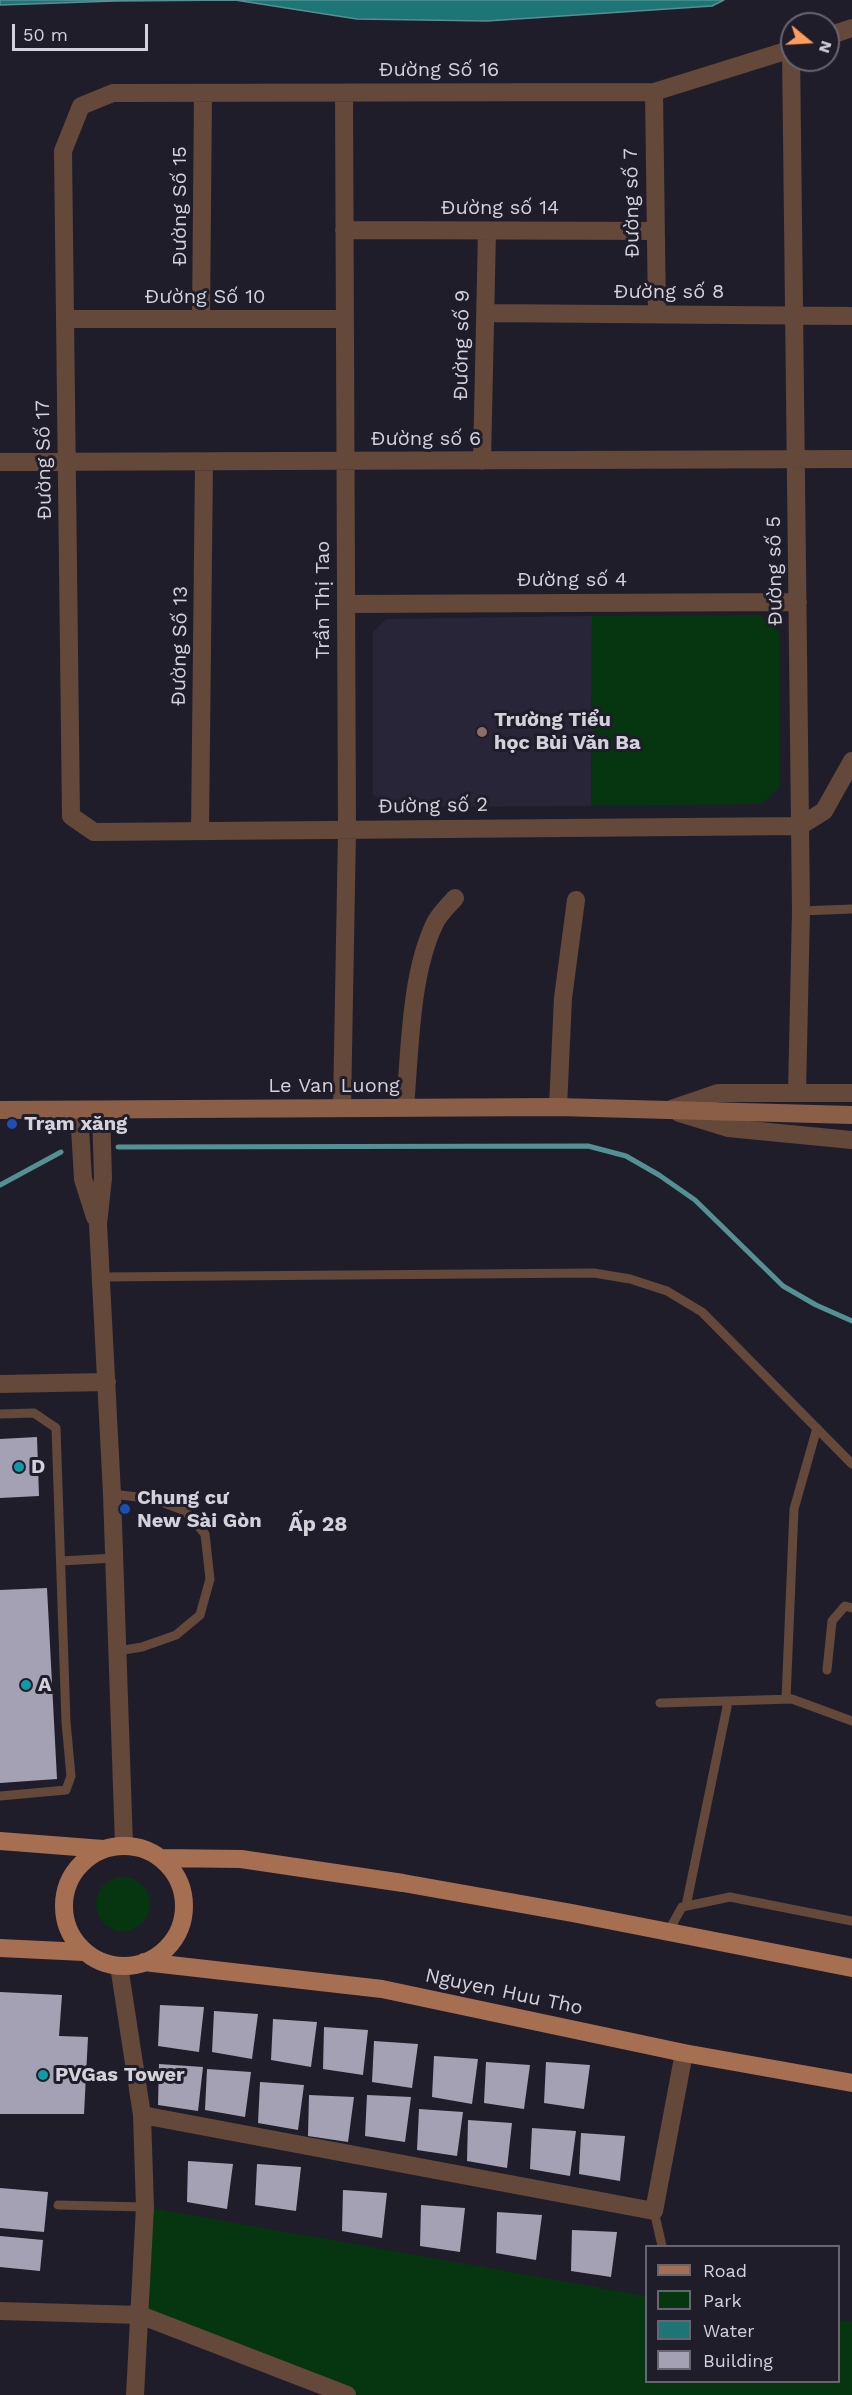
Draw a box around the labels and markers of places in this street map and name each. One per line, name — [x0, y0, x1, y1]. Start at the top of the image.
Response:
place label: Trường Tiểu học Bùi Văn Ba — [494, 708, 640, 755]
marker: Trường Tiểu học Bùi Văn Ba — [475, 725, 489, 739]
place label: Trạm xăng — [24, 1112, 127, 1136]
marker: Trạm xăng — [5, 1117, 19, 1131]
place label: D — [31, 1455, 45, 1479]
marker: D — [12, 1460, 26, 1474]
place label: Chung cư New Sài Gòn — [137, 1486, 262, 1533]
marker: Chung cư New Sài Gòn — [118, 1502, 132, 1516]
place label: A — [38, 1673, 52, 1697]
marker: A — [19, 1678, 33, 1692]
place label: PVGas Tower — [55, 2063, 185, 2087]
marker: PVGas Tower — [36, 2068, 50, 2082]

